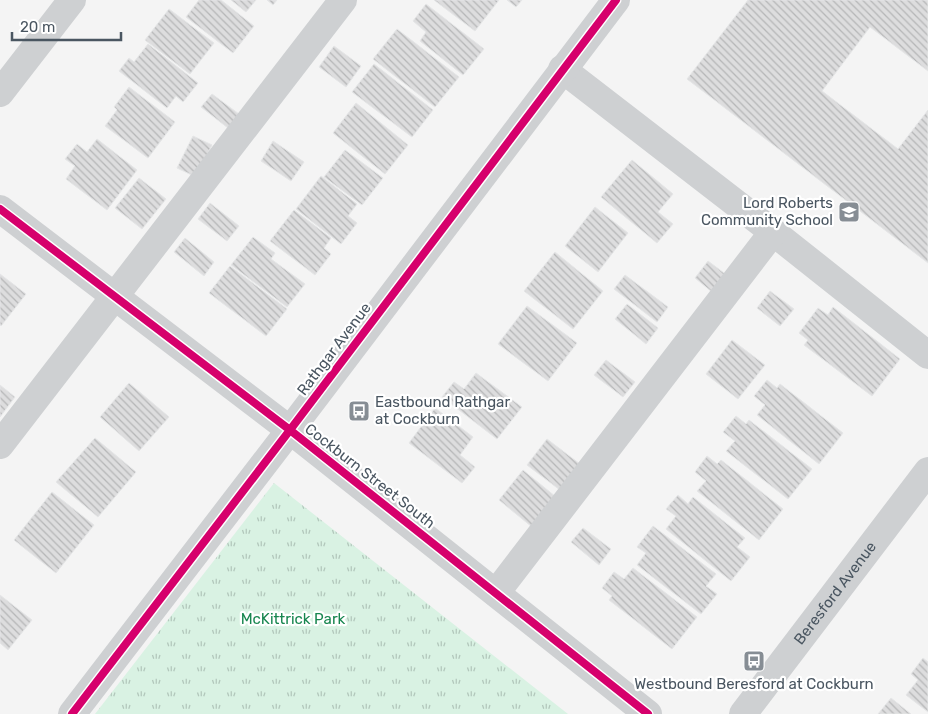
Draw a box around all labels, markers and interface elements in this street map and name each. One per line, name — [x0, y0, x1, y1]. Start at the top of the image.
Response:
scale bar — [12, 10, 121, 42]
text: 20 m — [20, 18, 55, 36]
place label: Lord Roberts Community School — [701, 194, 833, 229]
school or university icon: Lord Roberts Community School — [837, 200, 861, 224]
street label: Rathgar Avenue — [293, 299, 375, 399]
place label: Eastbound Rathgar at Cockburn — [375, 393, 510, 428]
bus stop icon: Eastbound Rathgar at Cockburn — [347, 399, 371, 423]
street label: Cockburn Street South — [301, 420, 439, 532]
street label: Beresford Avenue — [790, 538, 880, 648]
park label: McKittrick Park — [241, 610, 346, 628]
bus stop icon: Westbound Beresford at Cockburn — [742, 649, 766, 673]
place label: Westbound Beresford at Cockburn — [634, 675, 874, 693]

